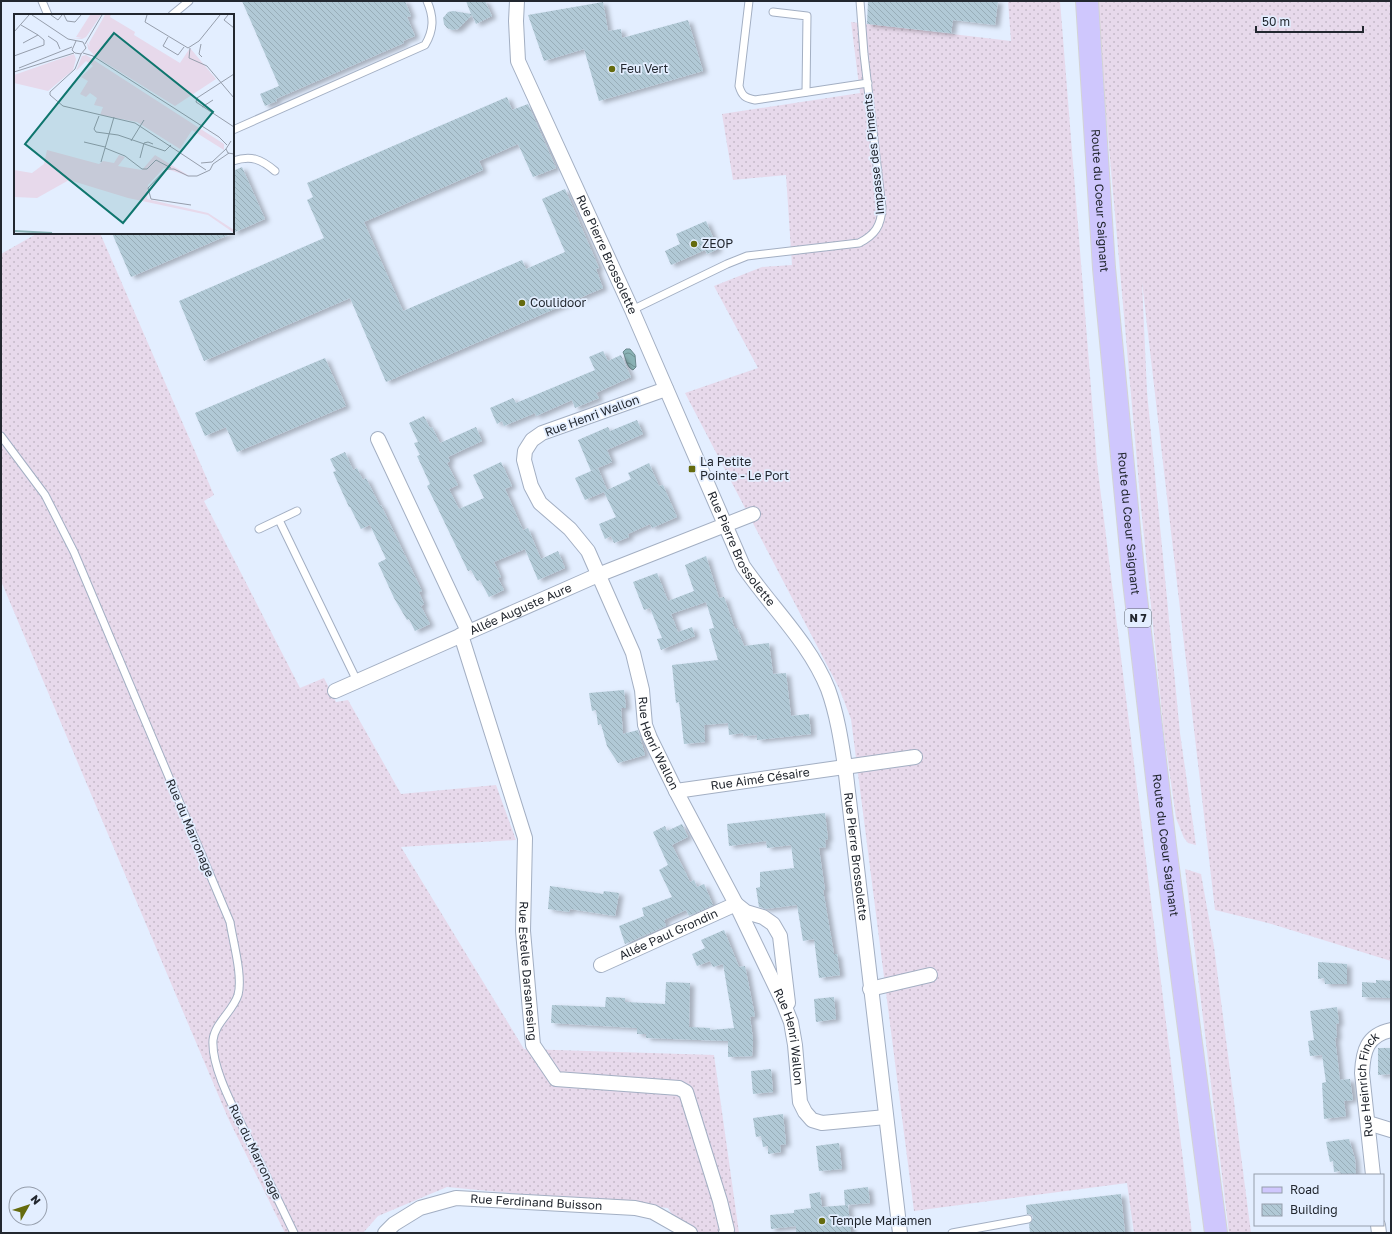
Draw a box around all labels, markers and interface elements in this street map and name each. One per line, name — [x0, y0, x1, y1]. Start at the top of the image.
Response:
scale bar — [1256, 8, 1363, 34]
inset map — [14, 14, 234, 234]
text: 50 m — [1262, 14, 1290, 29]
place label: Feu Vert — [620, 61, 668, 76]
marker: Feu Vert — [607, 64, 617, 74]
street label: Impasse des Piments — [860, 93, 887, 216]
street label: Route du Coeur Saignant — [1088, 128, 1112, 273]
street label: Rue Pierre Brossolette — [573, 192, 641, 316]
place label: ZEOP — [702, 236, 733, 251]
marker: ZEOP — [689, 239, 699, 249]
place label: Coulidoor — [530, 295, 586, 310]
marker: Coulidoor — [517, 298, 527, 308]
street label: Rue Henri Wallon — [543, 391, 641, 440]
street label: Route du Coeur Saignant — [1115, 451, 1144, 596]
place label: La Petite Pointe - Le Port — [700, 454, 789, 483]
marker: La Petite Pointe - Le Port — [687, 464, 697, 474]
street label: Rue Pierre Brossolette — [704, 489, 779, 609]
street label: Allée Auguste Aure — [467, 580, 574, 638]
road number: N 7 — [1125, 609, 1151, 627]
street label: Rue Henri Wallon — [636, 696, 682, 792]
street label: Rue Aimé Césaire — [709, 764, 811, 793]
street label: Route du Coeur Saignant — [1150, 773, 1182, 918]
street label: Rue du Marronage — [163, 777, 218, 879]
street label: Rue Pierre Brossolette — [841, 791, 871, 922]
street label: Rue Estelle Darsanesing — [516, 901, 541, 1041]
street label: Allée Paul Grondin — [617, 905, 720, 963]
street label: Rue Henri Wallon — [771, 986, 807, 1086]
street label: Rue Heinrich Finck — [1354, 1028, 1382, 1138]
street label: Rue du Marronage — [226, 1101, 285, 1202]
legend — [1254, 1174, 1384, 1226]
text: Road — [1290, 1182, 1319, 1197]
north arrow — [8, 1186, 48, 1226]
street label: Rue Ferdinand Buisson — [470, 1191, 603, 1213]
text: N — [28, 1192, 44, 1207]
text: Building — [1290, 1202, 1338, 1217]
place label: Temple Mariamen — [830, 1213, 932, 1228]
marker: Temple Mariamen — [817, 1216, 827, 1226]

